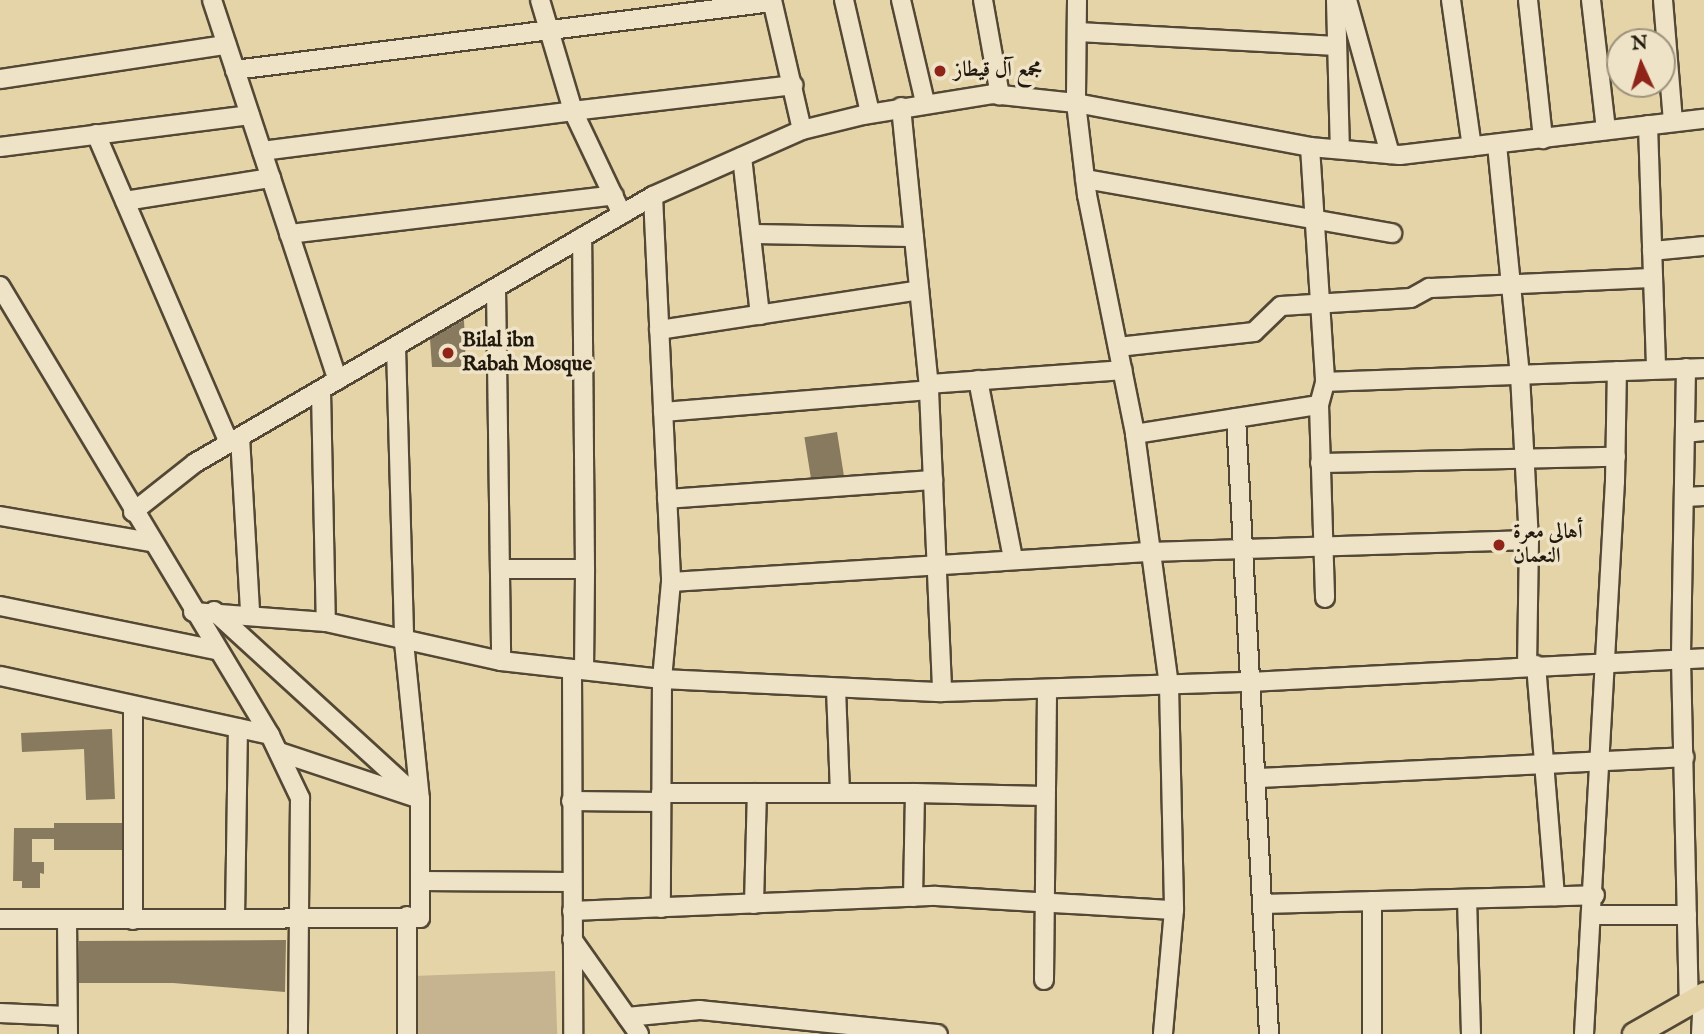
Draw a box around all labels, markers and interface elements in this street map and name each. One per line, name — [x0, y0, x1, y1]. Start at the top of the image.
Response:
north arrow — [1606, 28, 1676, 98]
text: N — [1631, 32, 1649, 57]
place label: مجمع آل قيطاز — [954, 58, 1042, 84]
marker: مجمع آل قيطاز — [932, 63, 948, 79]
place label: Bilal ibn Rabah Mosque — [462, 328, 592, 378]
marker: Bilal ibn Rabah Mosque — [440, 345, 456, 361]
place label: أهالي معرة النعمان — [1513, 520, 1583, 570]
marker: أهالي معرة النعمان — [1491, 537, 1507, 553]

